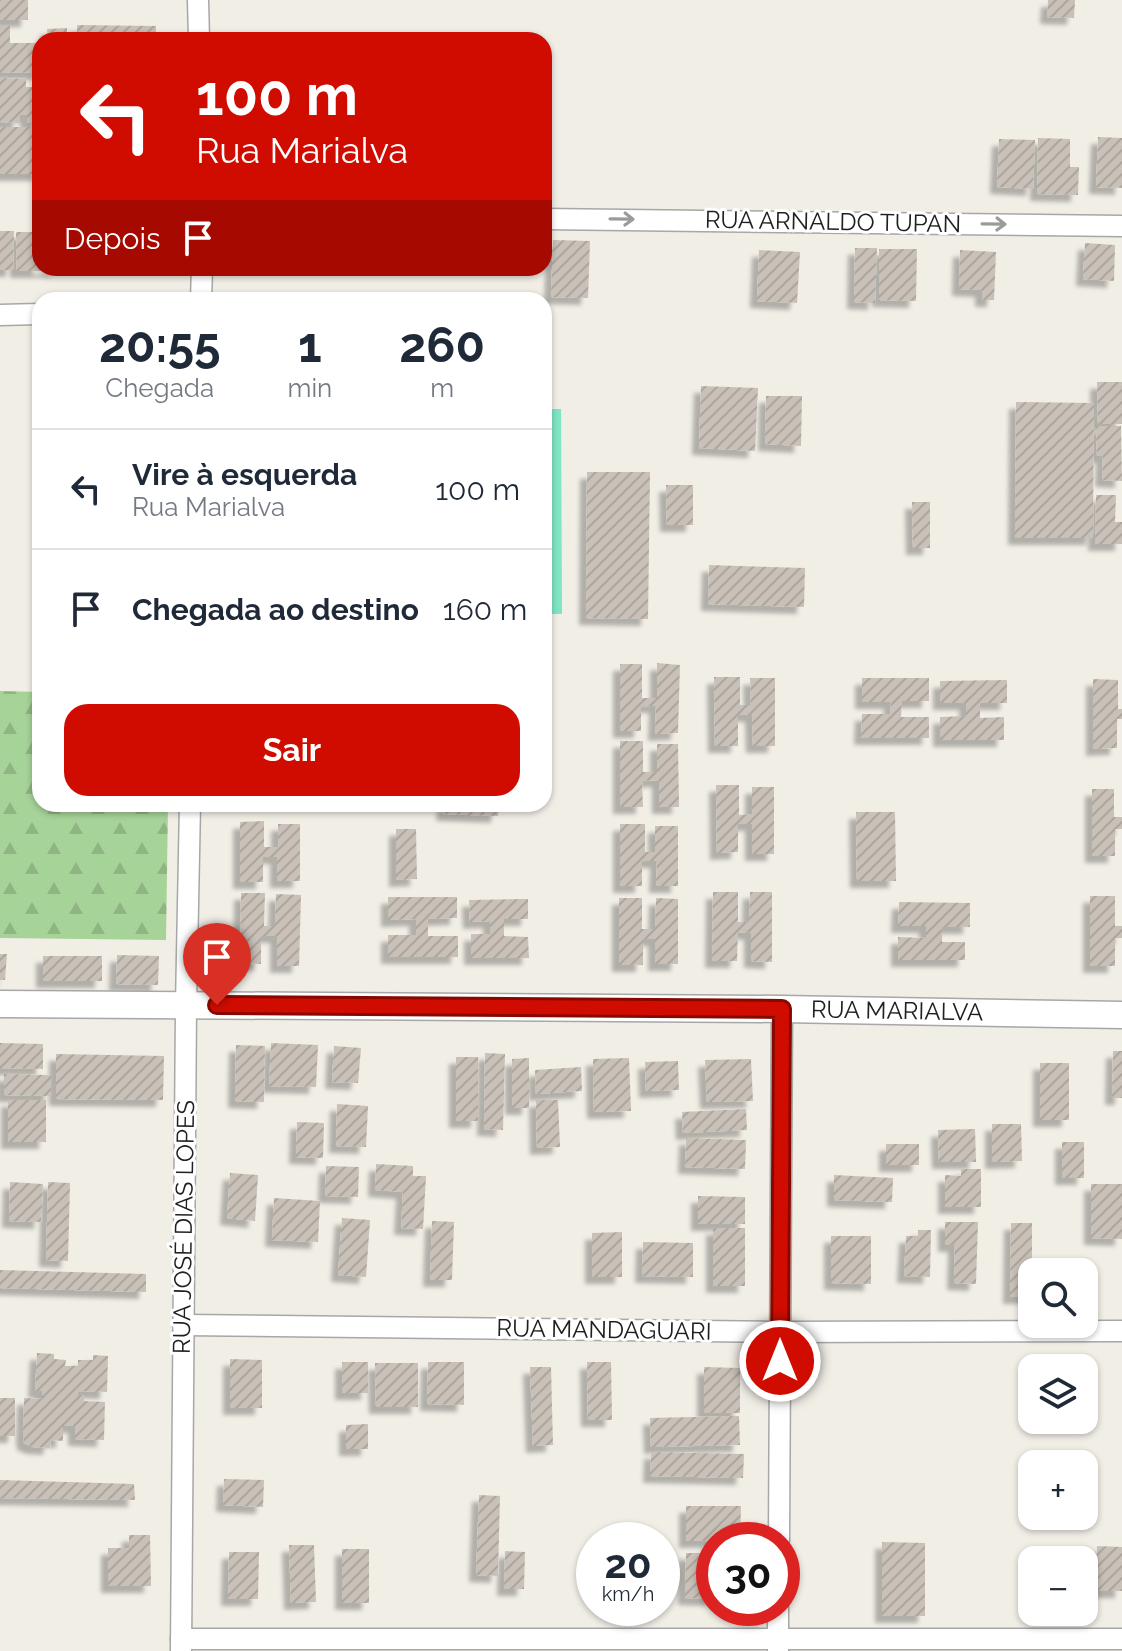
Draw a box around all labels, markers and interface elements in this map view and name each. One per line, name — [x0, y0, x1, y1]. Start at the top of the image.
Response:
text: 100 m — [196, 62, 358, 128]
icon: left — [64, 64, 168, 168]
text: Rua Marialva — [196, 129, 408, 171]
street label: RUA ARNALDO TUPAN — [705, 205, 961, 238]
one-way arrow — [608, 212, 635, 227]
icon: arrive — [176, 216, 220, 260]
one-way arrow — [980, 216, 1007, 232]
text: Depois — [64, 221, 160, 256]
text: 20:55 — [99, 317, 221, 373]
text: 1 — [298, 317, 322, 373]
text: 260 — [399, 317, 485, 373]
text: Chegada — [105, 373, 214, 403]
text: min — [288, 373, 332, 403]
text: m — [430, 373, 454, 403]
text: Vire à esquerda — [132, 457, 357, 492]
icon: left — [64, 467, 108, 511]
text: 100 m — [435, 472, 520, 507]
text: Rua Marialva — [132, 492, 285, 522]
icon: arrive — [64, 587, 108, 631]
text: Chegada ao destino — [132, 592, 419, 627]
text: 160 m — [443, 592, 527, 627]
button: Sair — [64, 704, 520, 796]
pin — [183, 923, 251, 1005]
icon: arrive — [195, 935, 239, 979]
street label: RUA MARIALVA — [811, 994, 983, 1027]
street label: RUA JOSÉ DIAS LOPES — [167, 1100, 200, 1354]
map controls — [1018, 1258, 1098, 1626]
button: search — [1018, 1258, 1098, 1338]
street label: RUA MANDAGUARI — [496, 1313, 712, 1346]
position arrow — [738, 1319, 822, 1403]
button: layers — [1018, 1354, 1098, 1434]
button: + — [1018, 1450, 1098, 1530]
speed limit sign: 30 — [696, 1522, 800, 1626]
text: 20 — [604, 1540, 652, 1587]
button: − — [1018, 1546, 1098, 1626]
text: km/h — [602, 1582, 654, 1606]

